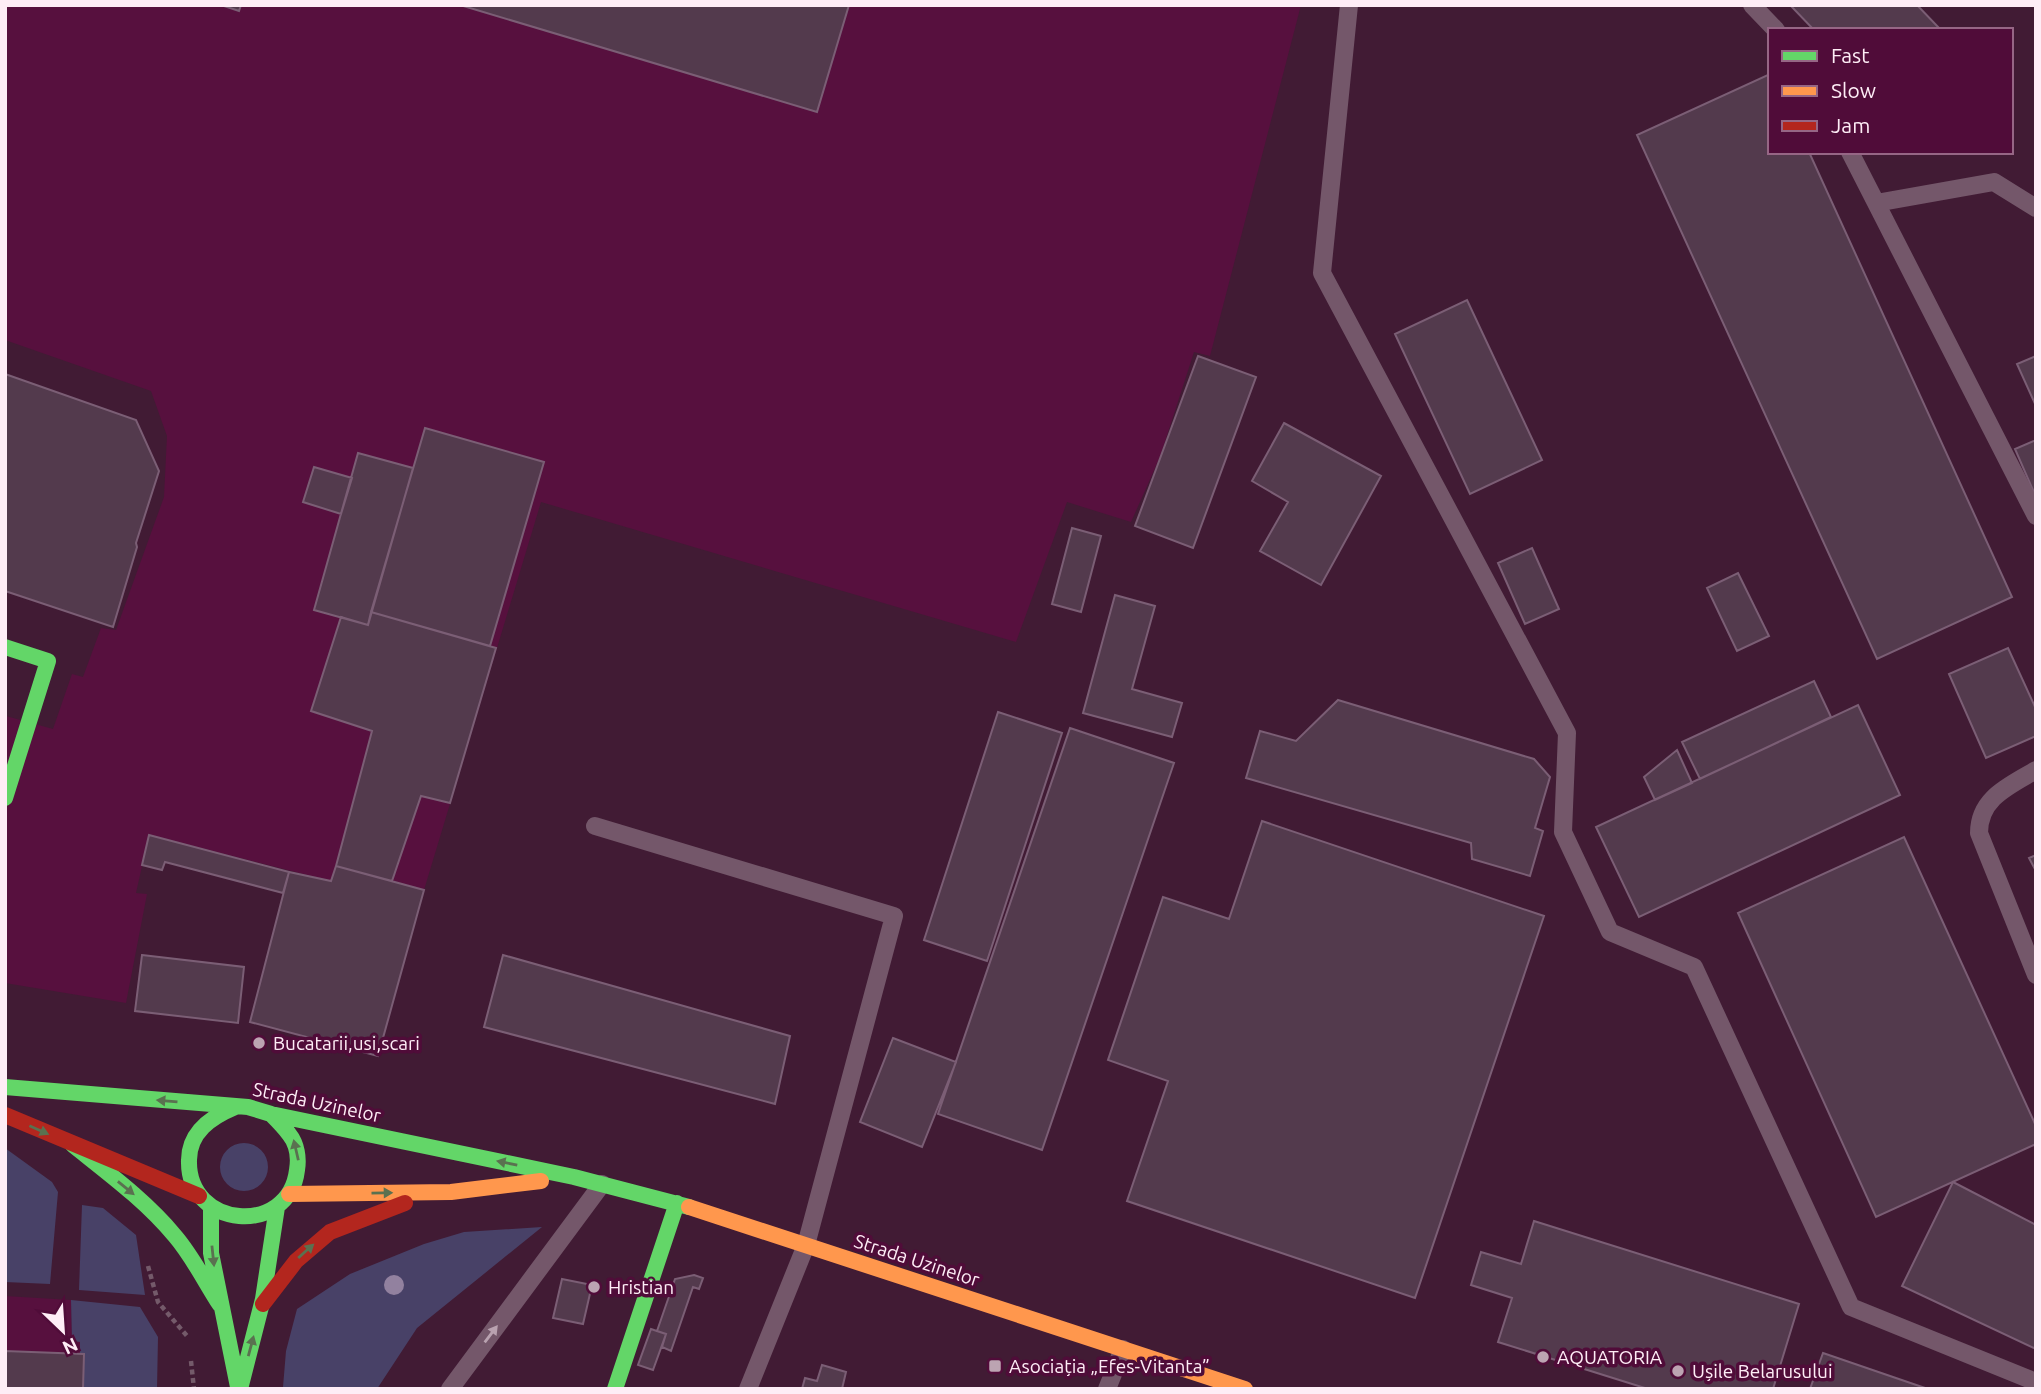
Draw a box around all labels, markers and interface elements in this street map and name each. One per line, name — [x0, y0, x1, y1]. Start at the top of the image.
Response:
legend — [1768, 28, 2013, 154]
text: Fast — [1831, 43, 1869, 67]
text: Slow — [1831, 78, 1876, 102]
text: Jam — [1831, 113, 1870, 137]
place label: Bucatarii,usi,scari — [273, 1032, 420, 1054]
marker: Bucatarii,usi,scari — [251, 1035, 267, 1051]
street label: Strada Uzinelor — [251, 1078, 383, 1126]
one-way arrow — [156, 1095, 178, 1106]
one-way arrow — [29, 1124, 49, 1136]
one-way arrow — [290, 1139, 301, 1161]
one-way arrow — [496, 1158, 518, 1169]
one-way arrow — [117, 1180, 134, 1195]
one-way arrow — [371, 1187, 393, 1199]
street label: Strada Uzinelor — [852, 1229, 982, 1291]
one-way arrow — [297, 1244, 314, 1260]
one-way arrow — [207, 1246, 218, 1268]
place label: Hristian — [608, 1276, 674, 1298]
marker: Hristian — [586, 1279, 602, 1295]
north arrow — [28, 1296, 98, 1366]
one-way arrow — [484, 1325, 498, 1343]
text: N — [59, 1333, 81, 1359]
one-way arrow — [247, 1336, 257, 1357]
place label: AQUATORIA — [1557, 1346, 1663, 1368]
marker: AQUATORIA — [1535, 1349, 1551, 1365]
place label: Asociația „Efes-Vitanta” — [1009, 1355, 1210, 1377]
marker: Asociația „Efes-Vitanta” — [987, 1358, 1003, 1374]
place label: Ușile Belarusului — [1692, 1360, 1833, 1382]
marker: Ușile Belarusului — [1670, 1363, 1686, 1379]

